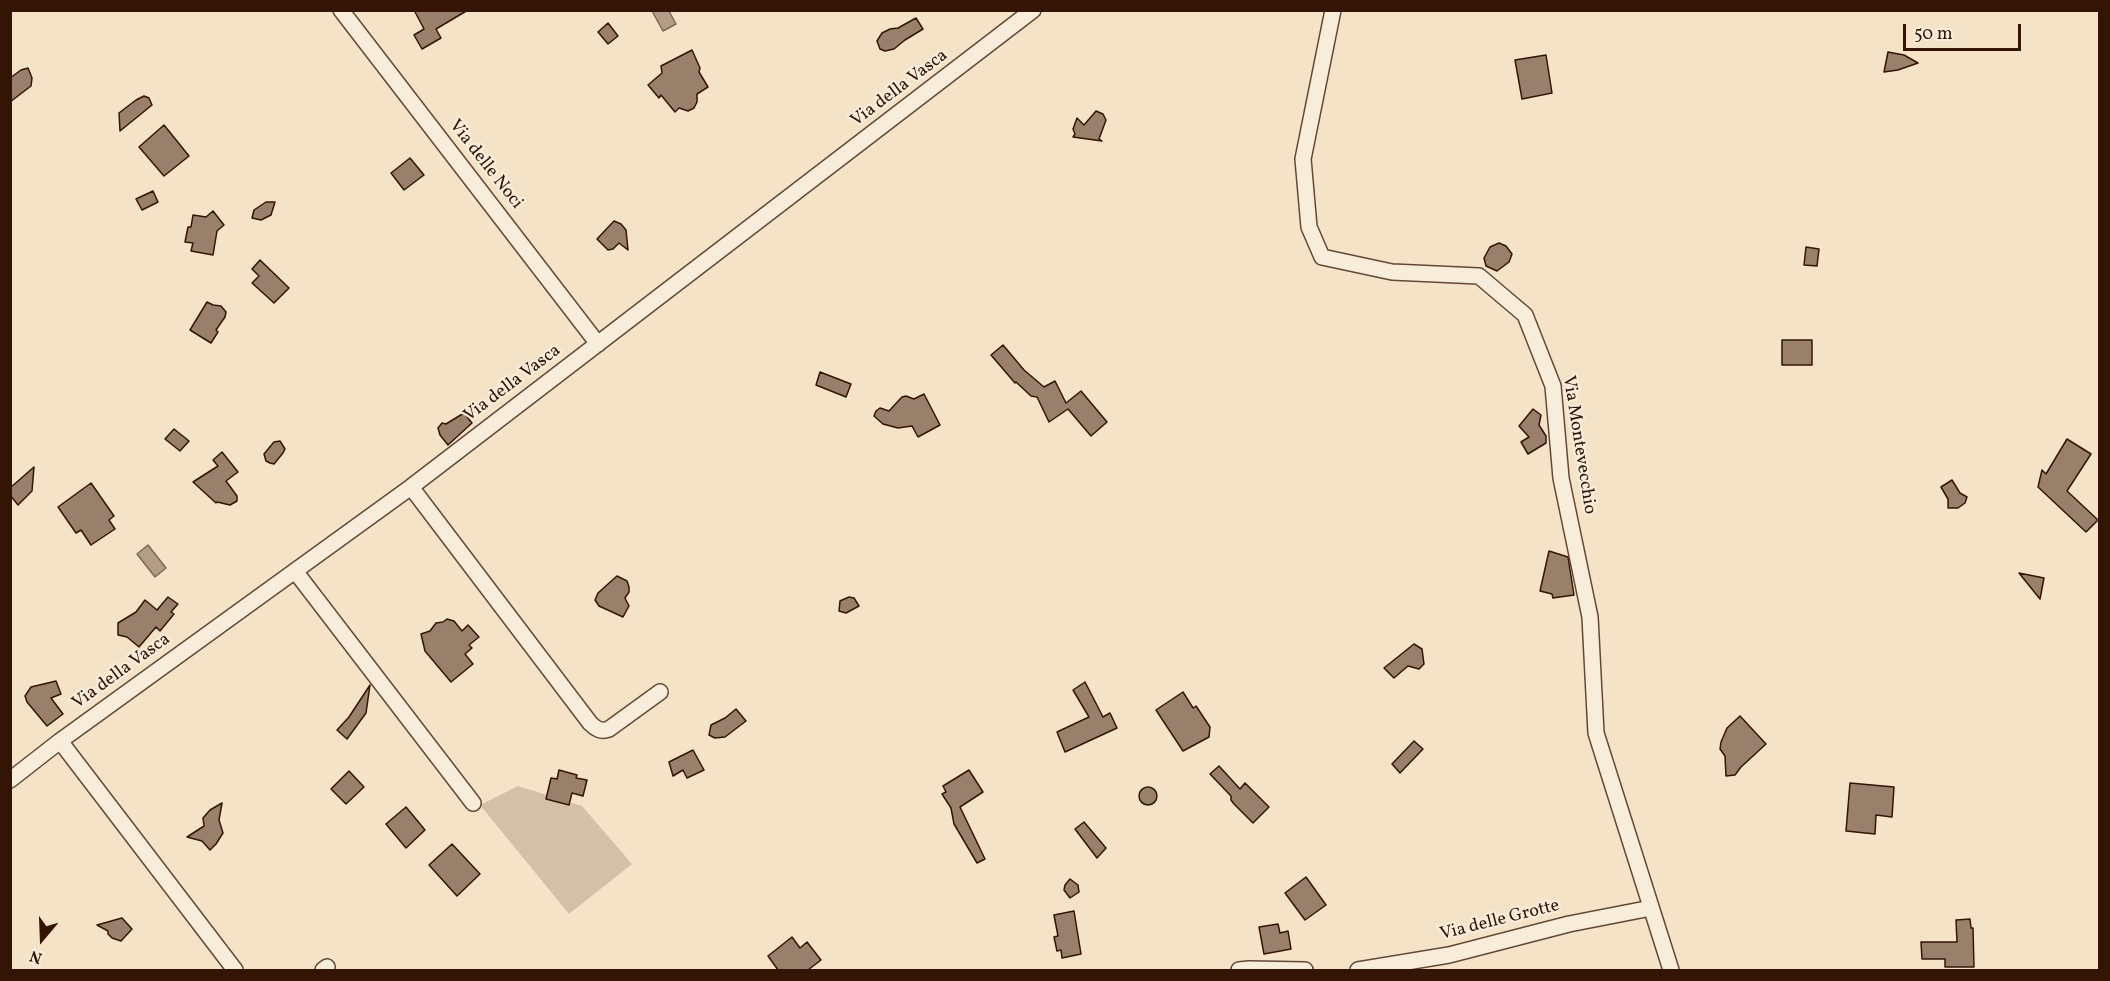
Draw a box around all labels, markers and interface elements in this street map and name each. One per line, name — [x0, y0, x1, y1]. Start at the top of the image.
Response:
scale bar — [1906, 12, 2024, 50]
text: 50 m — [1914, 22, 1953, 47]
street label: Via della Vasca — [847, 46, 953, 132]
street label: Via delle Noci — [443, 116, 527, 214]
street label: Via della Vasca — [460, 341, 566, 427]
street label: Via Montevecchio — [1556, 374, 1600, 516]
street label: Via della Vasca — [69, 629, 175, 715]
street label: Via delle Grotte — [1438, 896, 1562, 946]
north arrow — [12, 909, 72, 969]
text: N — [27, 944, 45, 968]

